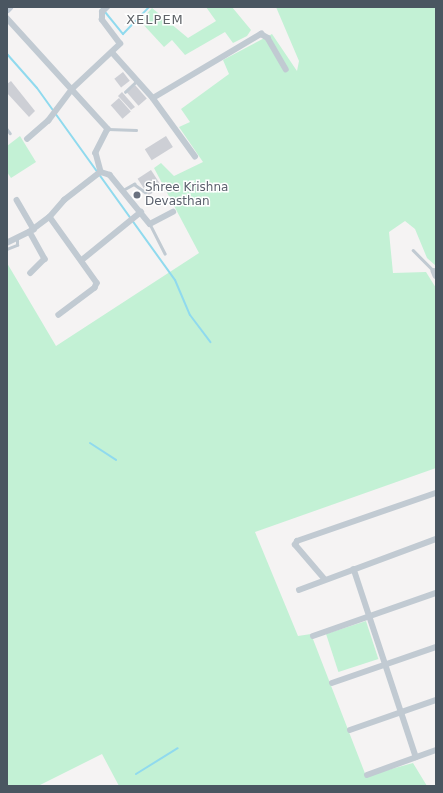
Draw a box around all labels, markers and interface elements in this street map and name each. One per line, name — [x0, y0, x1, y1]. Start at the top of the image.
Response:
district label: XELPEM — [126, 12, 184, 28]
place label: Shree Krishna Devasthan — [145, 181, 228, 209]
marker: Shree Krishna Devasthan — [132, 190, 142, 200]

